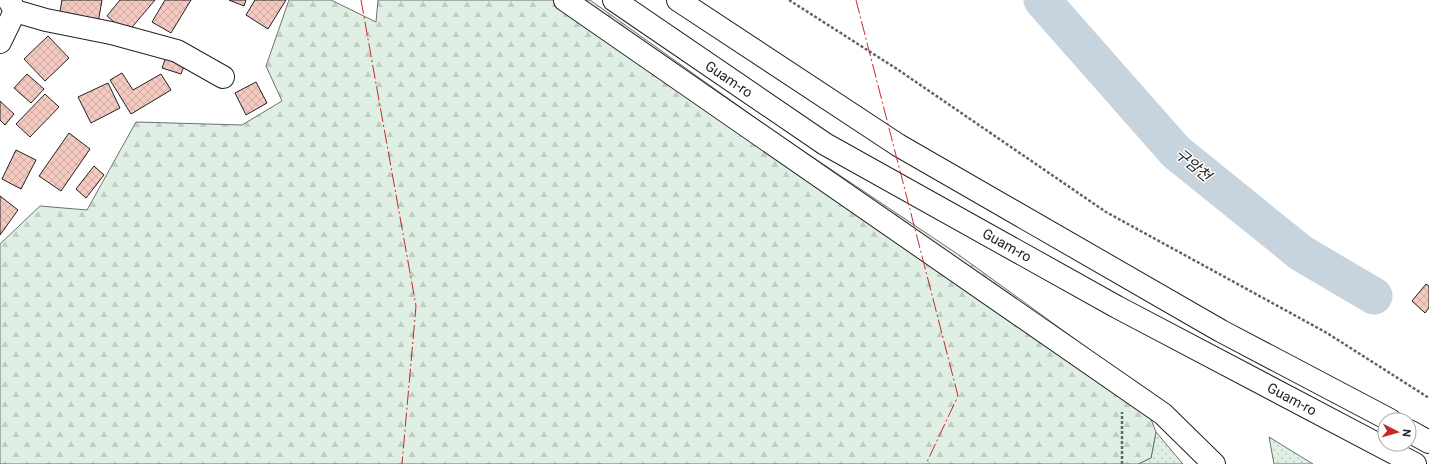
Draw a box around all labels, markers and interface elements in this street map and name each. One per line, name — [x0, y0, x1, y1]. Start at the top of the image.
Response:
street label: Guam-ro — [702, 57, 756, 101]
water label: 구암천 — [1171, 145, 1216, 187]
street label: Guam-ro — [980, 225, 1034, 265]
street label: Guam-ro — [1265, 379, 1319, 419]
north arrow — [1377, 412, 1417, 452]
text: N — [1400, 428, 1413, 438]

